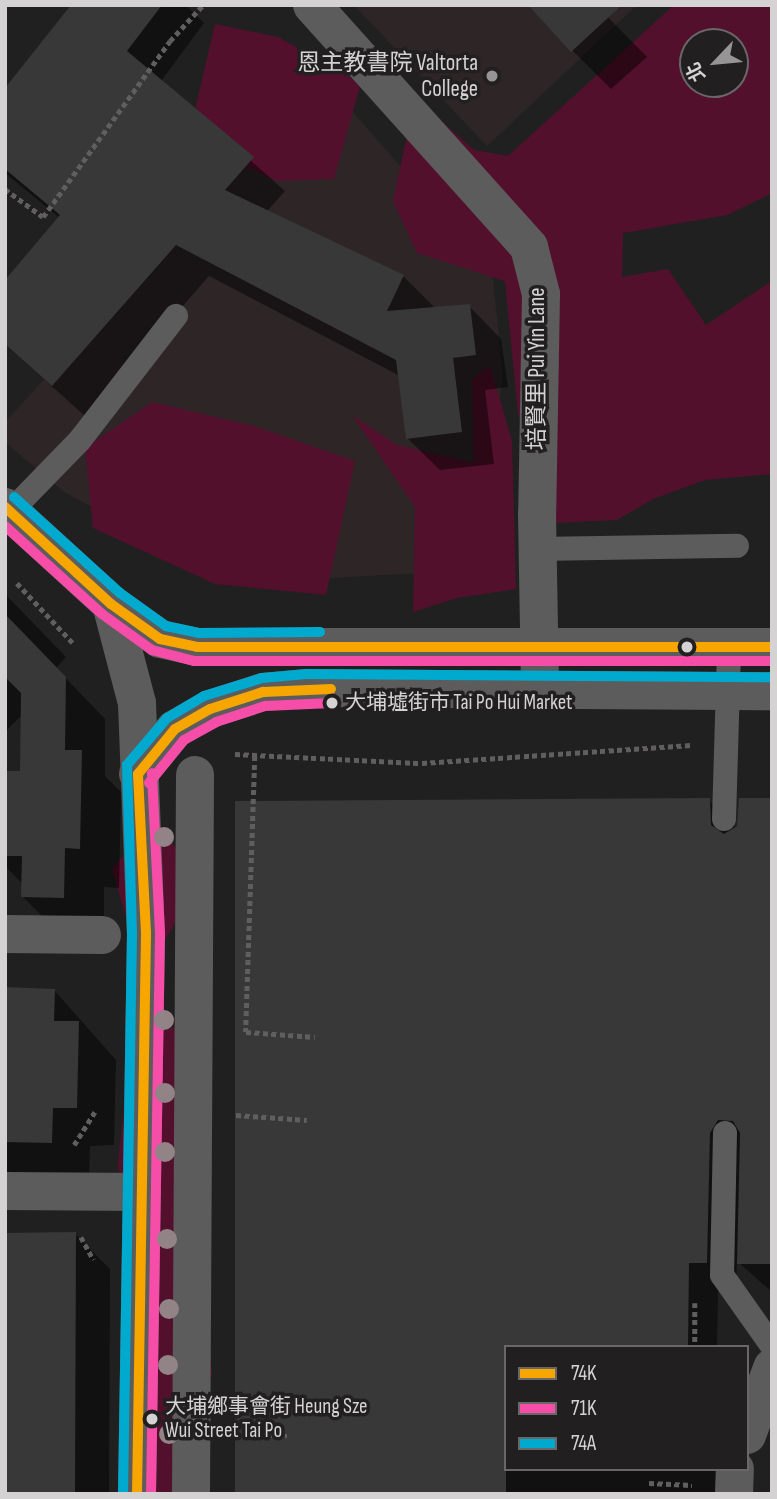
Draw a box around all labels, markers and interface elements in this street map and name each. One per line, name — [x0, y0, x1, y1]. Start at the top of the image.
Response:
north arrow — [679, 28, 749, 98]
place label: 恩主教書院 Valtorta College — [298, 49, 478, 103]
text: 北 — [682, 58, 711, 85]
marker: 恩主教書院 Valtorta College — [484, 68, 500, 84]
street label: 培賢里 Pui Yin Lane — [523, 287, 551, 451]
unlabelled marker — [680, 640, 694, 654]
place label: 大埔墟街市 Tai Po Hui Market — [345, 690, 572, 716]
marker: 大埔墟街市 Tai Po Hui Market — [325, 696, 339, 710]
legend — [504, 1345, 749, 1471]
text: 74K — [571, 1361, 597, 1386]
place label: 大埔鄉事會街 Heung Sze Wui Street Tai Po — [165, 1394, 368, 1444]
text: 71K — [571, 1396, 597, 1421]
marker: 大埔鄉事會街 Heung Sze Wui Street Tai Po — [145, 1412, 159, 1426]
text: 74A — [571, 1431, 596, 1456]

